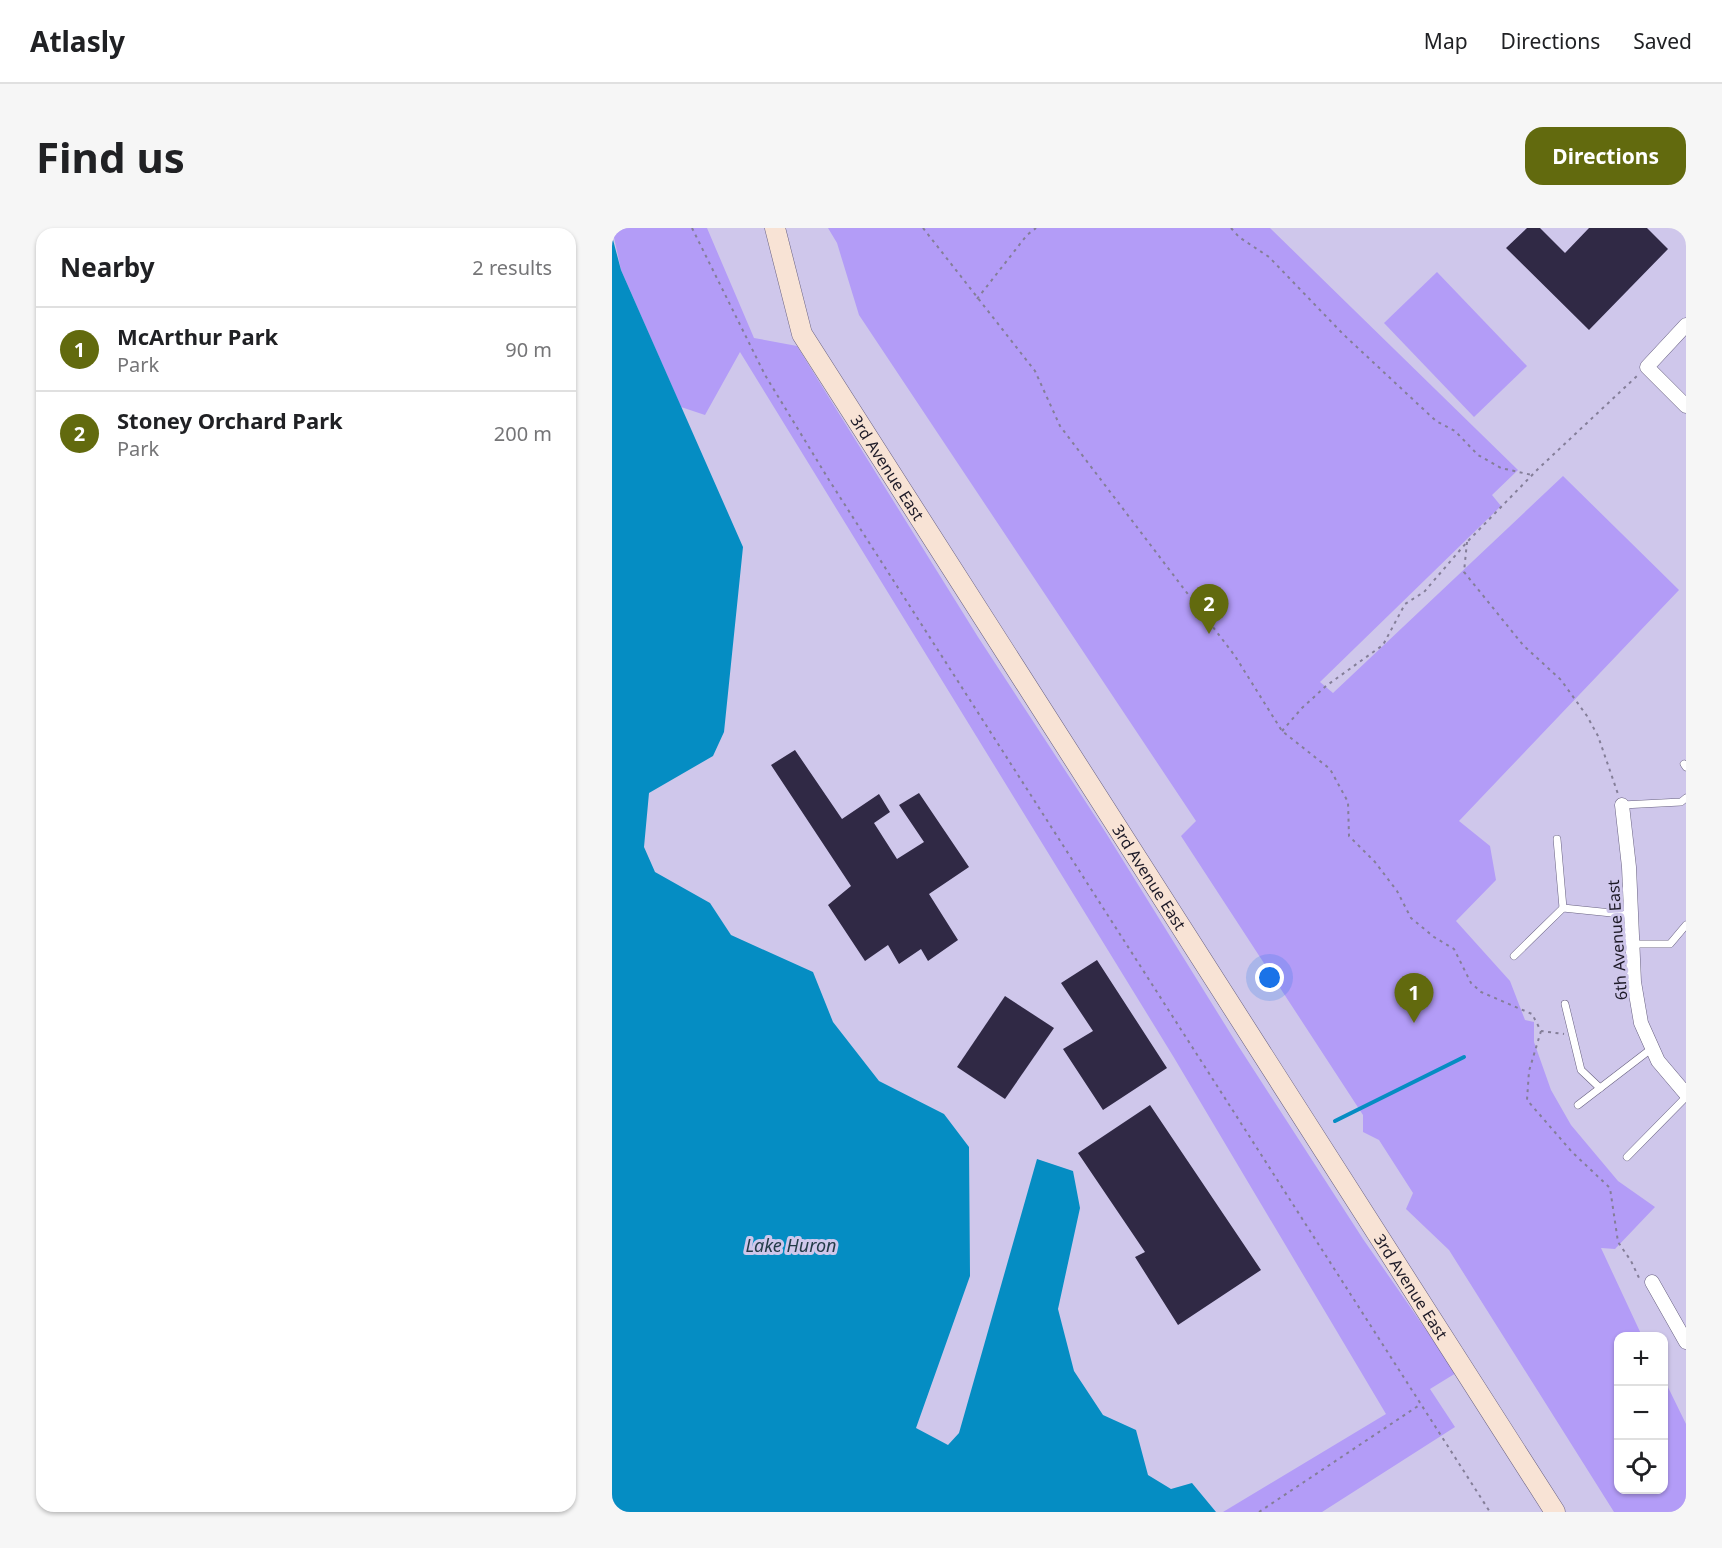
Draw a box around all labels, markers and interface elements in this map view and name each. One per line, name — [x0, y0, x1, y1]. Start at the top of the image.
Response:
text: Atlasly — [30, 22, 125, 60]
text: Map — [1424, 27, 1468, 55]
text: Directions — [1501, 27, 1600, 55]
text: Saved — [1633, 27, 1692, 55]
button: Directions — [1525, 127, 1686, 185]
text: Find us — [36, 128, 185, 185]
text: Nearby — [60, 249, 155, 285]
text: 2 results — [472, 254, 552, 281]
text: McArthur Park — [117, 321, 278, 351]
text: 1 — [74, 336, 85, 363]
text: 90 m — [505, 336, 552, 363]
text: Park — [117, 351, 159, 378]
text: Stoney Orchard Park — [117, 405, 343, 435]
street label: 3rd Avenue East — [846, 411, 929, 525]
text: 2 — [74, 420, 85, 447]
text: 200 m — [494, 420, 552, 447]
text: Park — [117, 435, 159, 462]
pin: 2 — [1190, 584, 1228, 634]
street label: 3rd Avenue East — [1107, 820, 1191, 934]
street label: 6th Avenue East — [1602, 879, 1632, 1001]
your location — [1255, 963, 1284, 992]
pin: 1 — [1394, 974, 1434, 1023]
street label: 3rd Avenue East — [1369, 1230, 1453, 1344]
water label: Lake Huron — [745, 1233, 837, 1257]
map controls — [1614, 1332, 1668, 1494]
button: + — [1614, 1332, 1668, 1386]
button: − — [1614, 1386, 1668, 1440]
button: locate — [1614, 1440, 1668, 1494]

